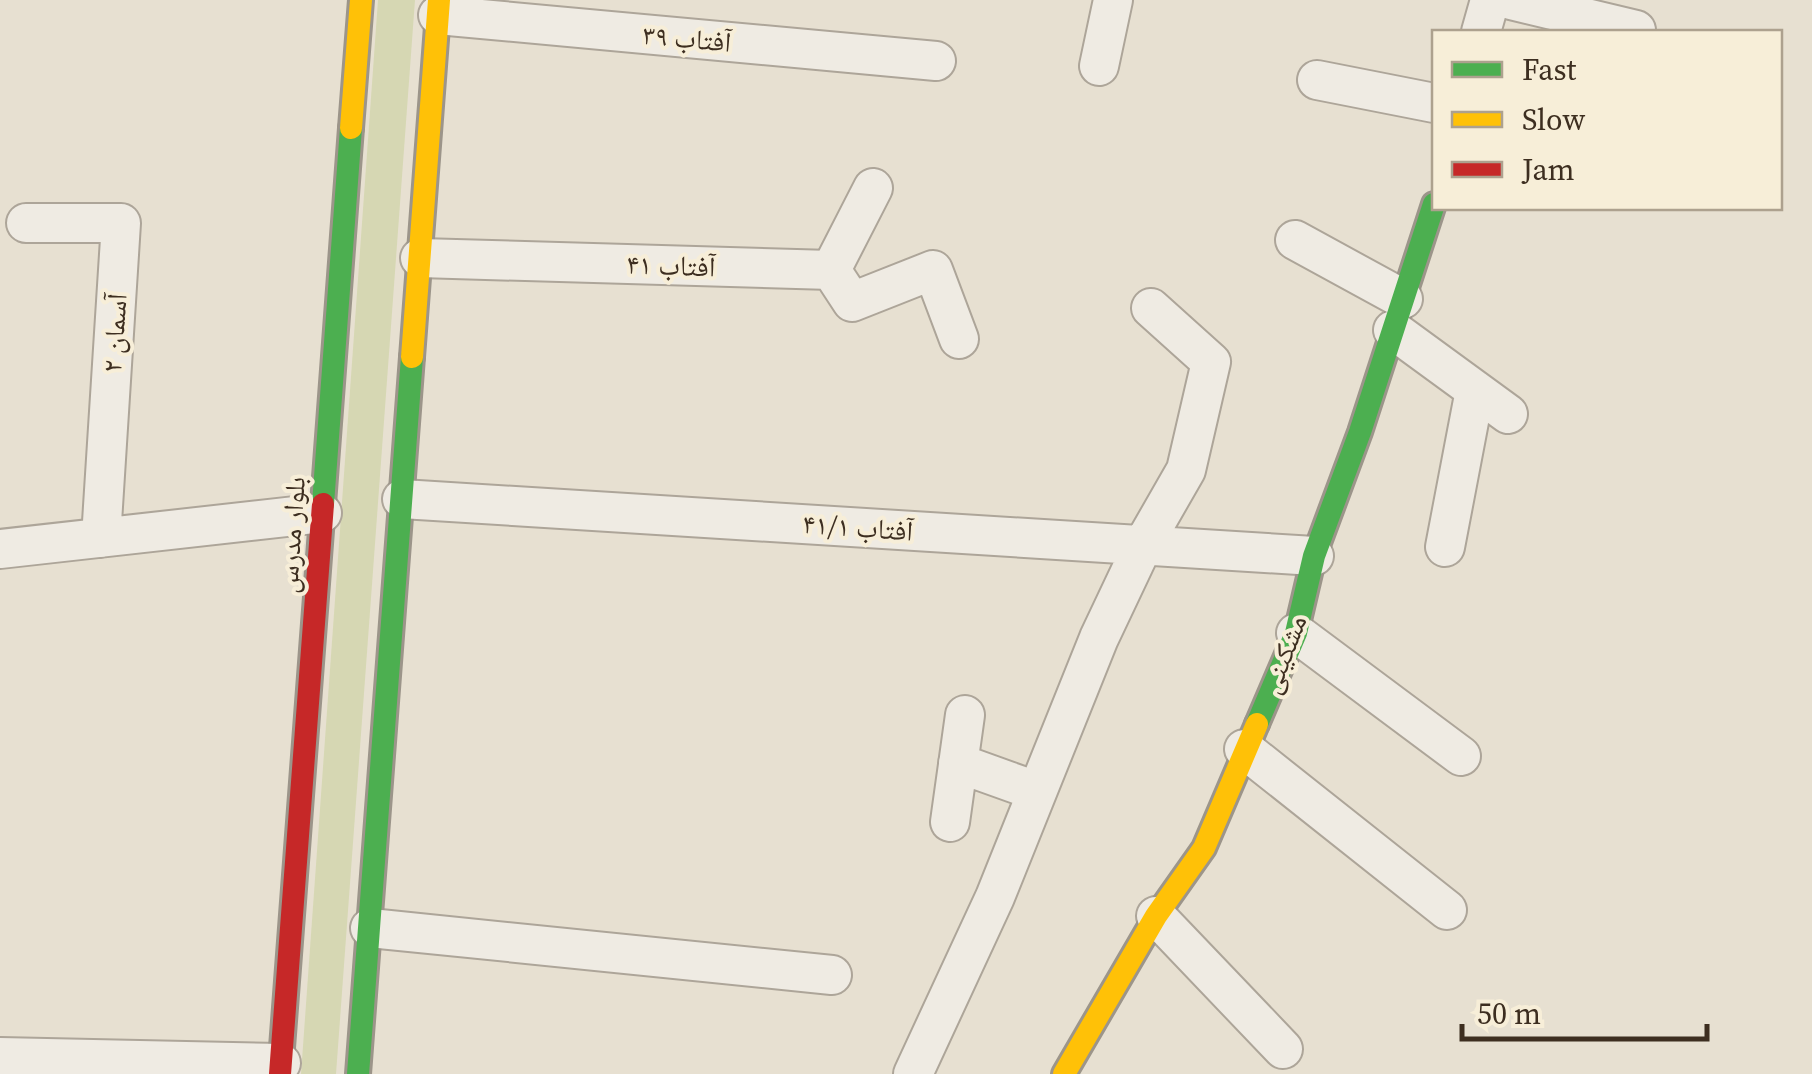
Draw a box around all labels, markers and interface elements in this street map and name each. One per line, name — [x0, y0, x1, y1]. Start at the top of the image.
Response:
street label: آفتاب ۳۹ — [641, 15, 734, 61]
legend — [1432, 30, 1782, 210]
text: Fast — [1522, 49, 1576, 90]
text: Slow — [1522, 99, 1585, 140]
text: Jam — [1521, 149, 1575, 190]
street label: آفتاب ۴۱ — [626, 244, 717, 286]
street label: آسمان ۲ — [92, 291, 136, 374]
street label: بلوار مدرس — [268, 475, 314, 595]
street label: آفتاب ۴١/١ — [801, 504, 915, 550]
street label: مشکینی — [1251, 609, 1315, 699]
scale bar — [1462, 979, 1707, 1041]
text: 50 m — [1477, 993, 1541, 1034]

